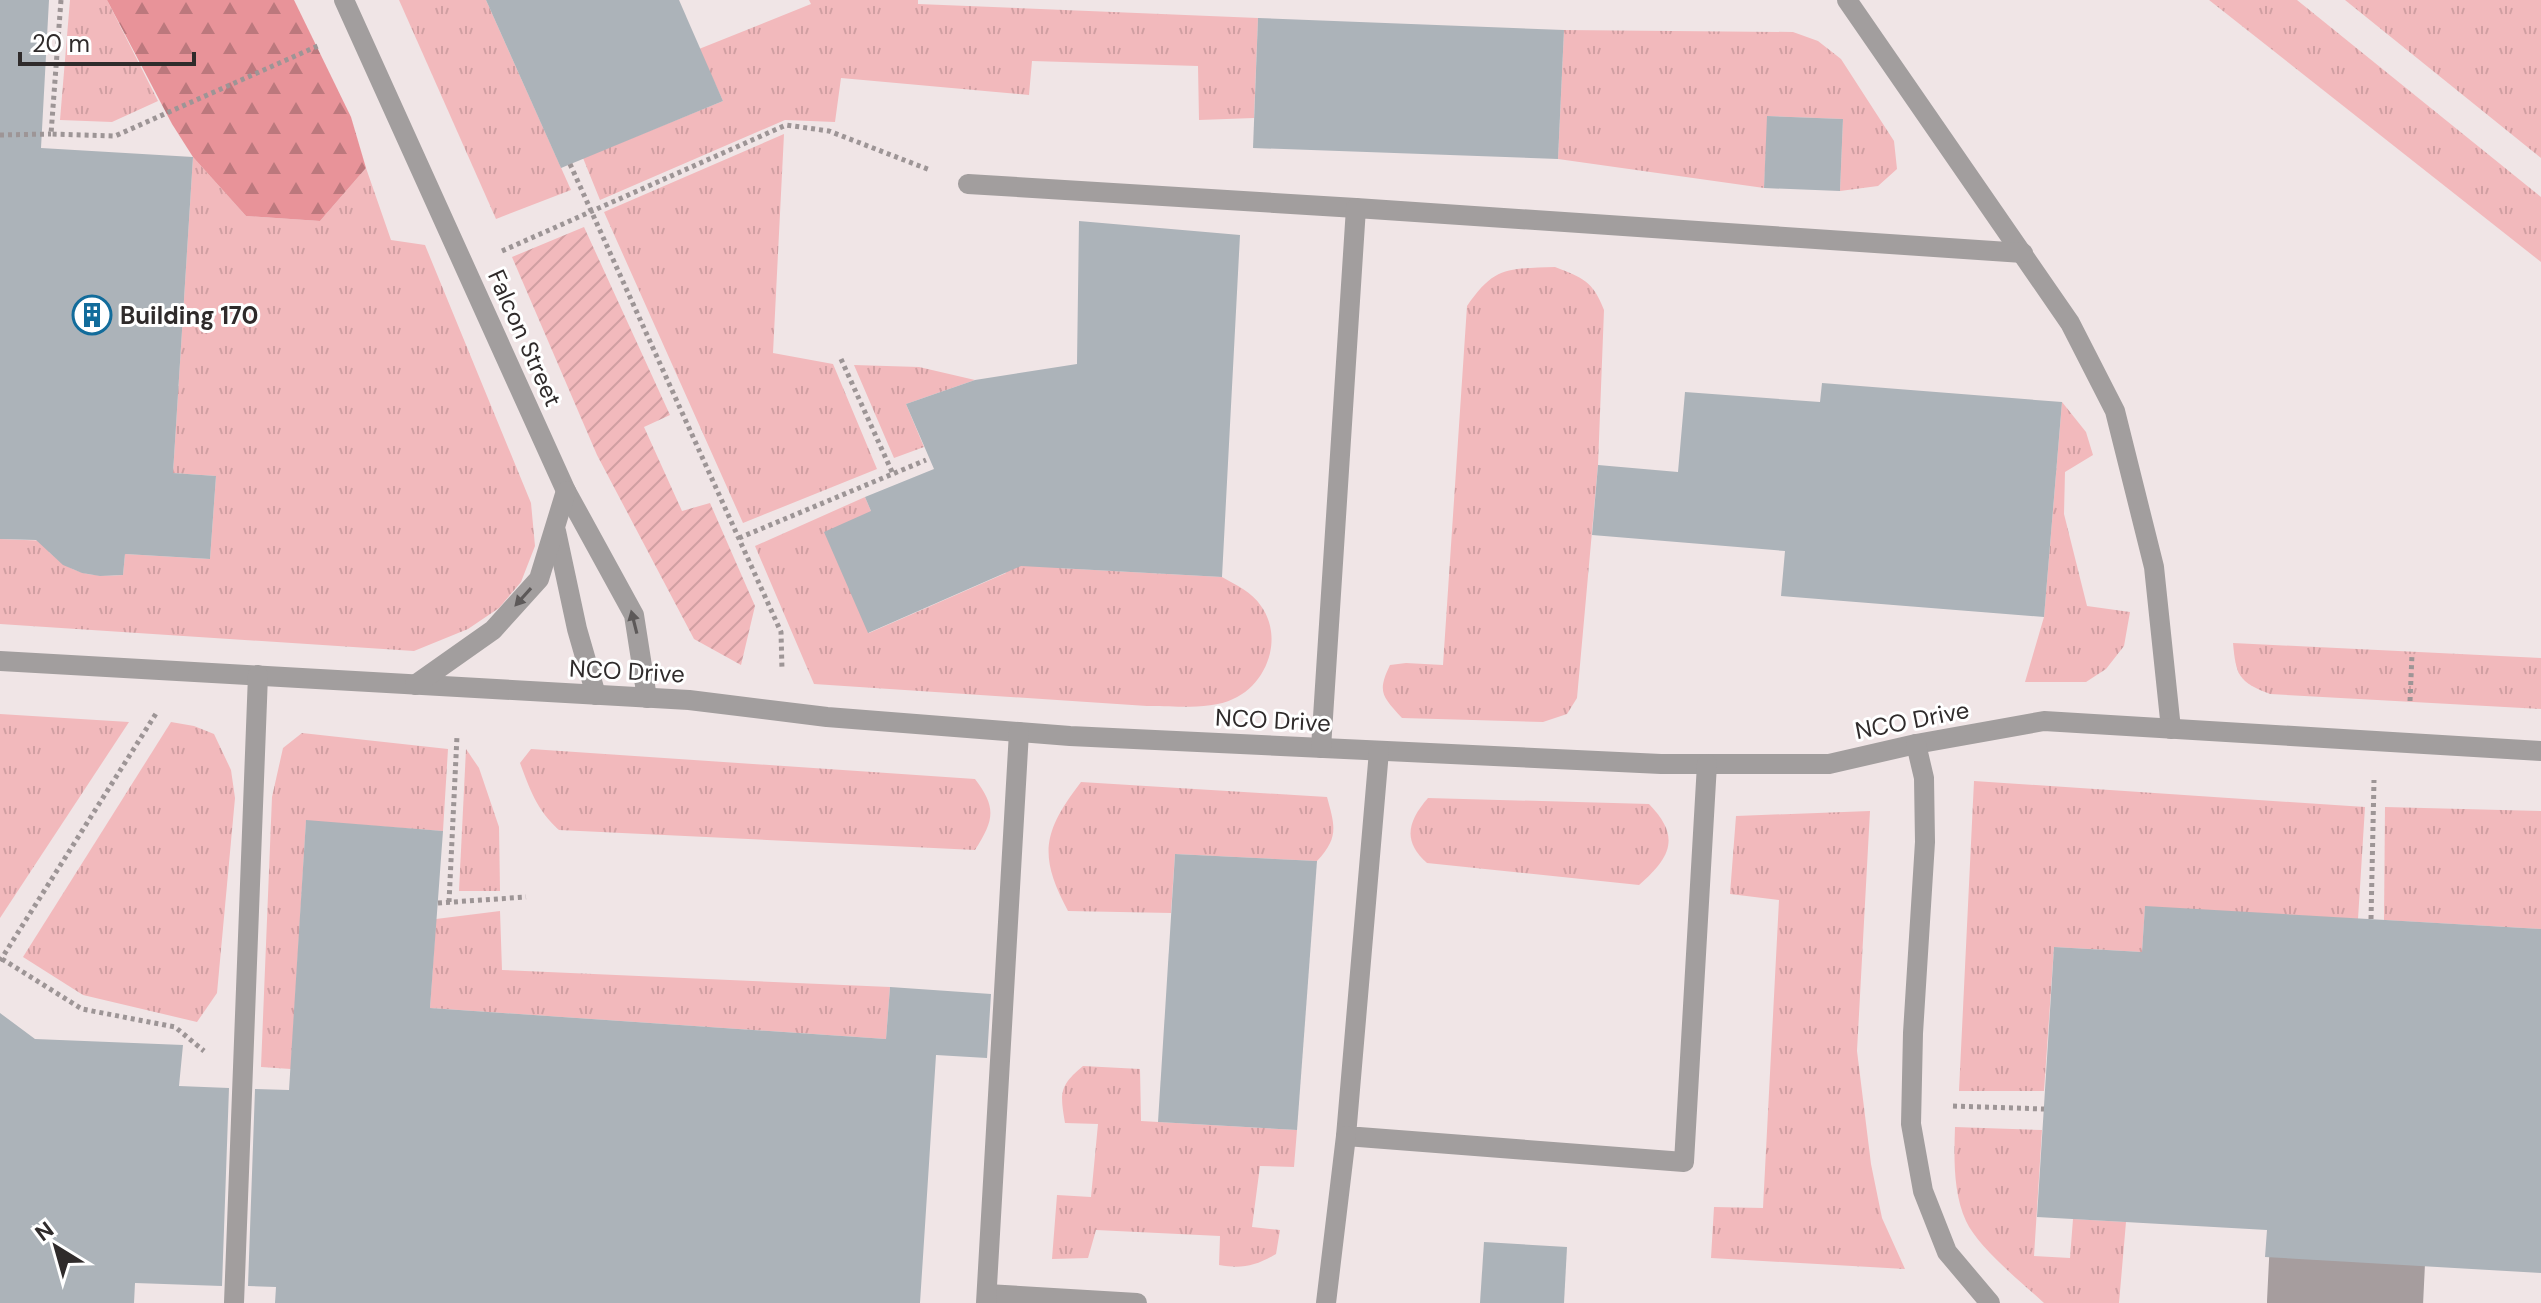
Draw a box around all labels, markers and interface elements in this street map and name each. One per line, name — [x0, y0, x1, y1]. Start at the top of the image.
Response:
scale bar — [20, 16, 194, 66]
text: 20 m — [32, 28, 90, 59]
street label: Falcon Street — [481, 265, 569, 411]
building icon: Building 170 — [71, 294, 113, 336]
place label: Building 170 — [120, 300, 259, 331]
one-way arrow — [515, 587, 533, 606]
one-way arrow — [627, 609, 640, 634]
street label: NCO Drive — [568, 652, 686, 690]
street label: NCO Drive — [1852, 694, 1972, 746]
street label: NCO Drive — [1214, 701, 1332, 739]
north arrow — [16, 1207, 96, 1287]
text: N — [29, 1215, 59, 1248]

